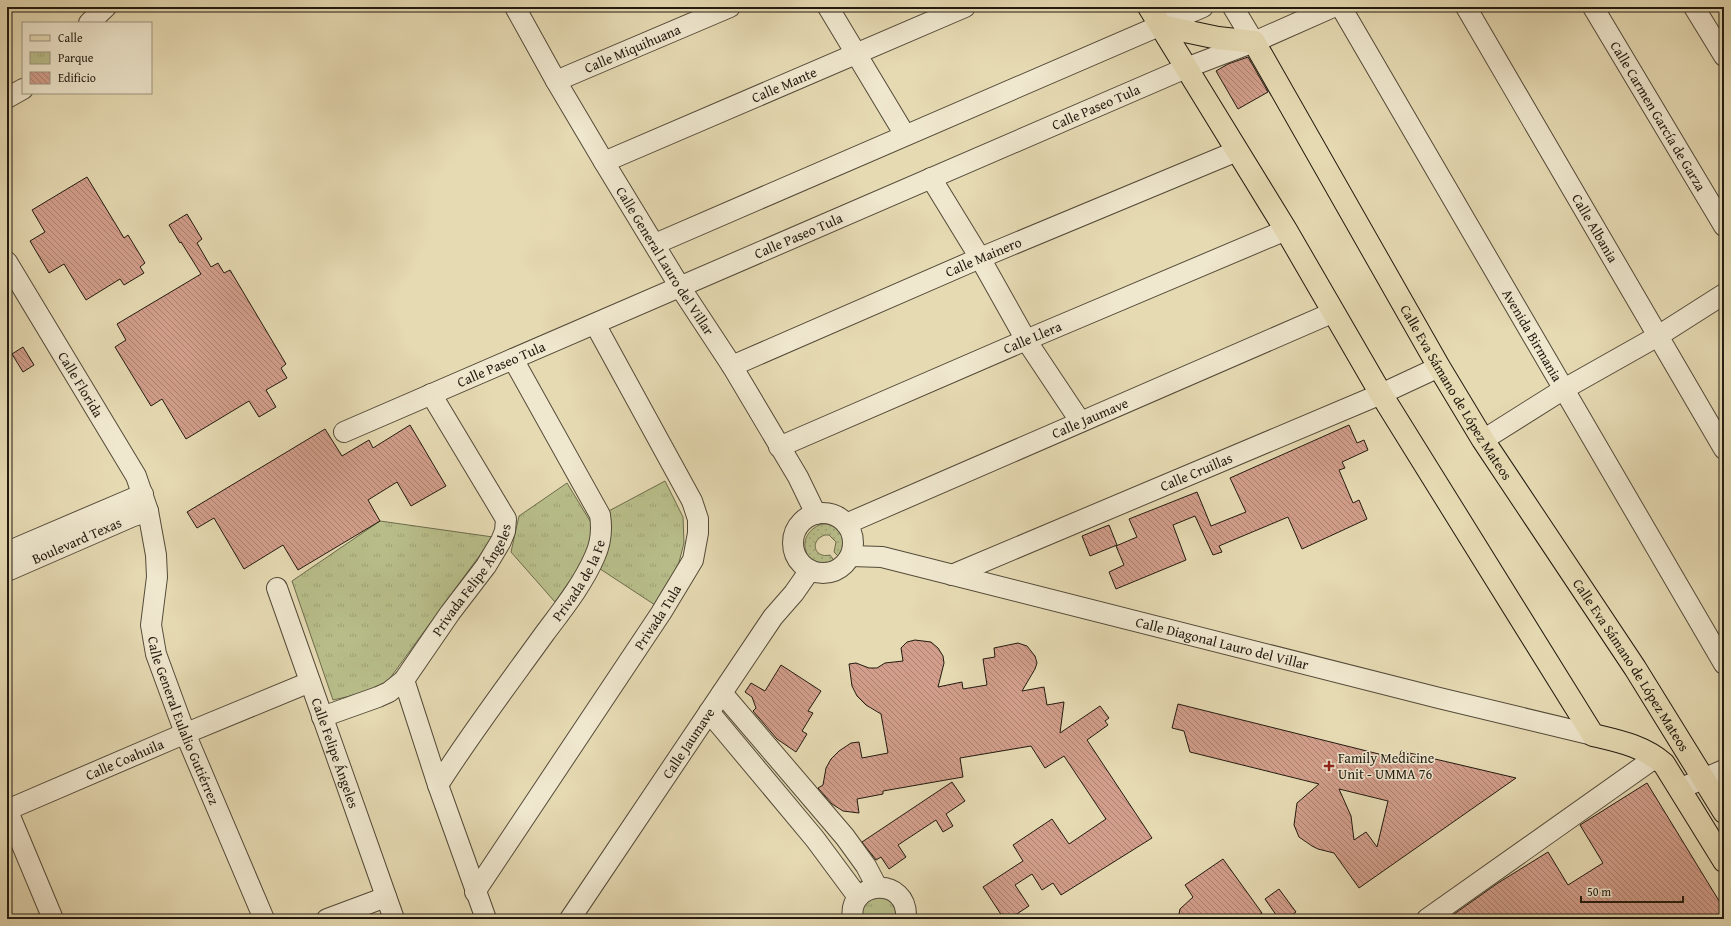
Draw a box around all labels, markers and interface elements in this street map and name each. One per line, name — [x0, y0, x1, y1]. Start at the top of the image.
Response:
street label: Calle Miquihuana — [581, 19, 684, 78]
legend — [22, 22, 152, 94]
text: Calle — [58, 29, 83, 46]
street label: Calle Carmen García de Garza — [1606, 37, 1711, 195]
text: Parque — [58, 49, 94, 66]
street label: Calle Mante — [748, 62, 820, 108]
text: Edificio — [58, 69, 96, 86]
street label: Calle Paseo Tula — [1049, 79, 1143, 135]
street label: Calle General Lauro del Villar — [611, 183, 719, 339]
street label: Calle Albania — [1567, 190, 1623, 267]
street label: Calle Paseo Tula — [751, 208, 846, 263]
street label: Calle Mainero — [942, 232, 1024, 282]
street label: Avenida Birmania — [1497, 285, 1567, 386]
street label: Calle Eva Sámano de López Mateos — [1396, 301, 1517, 484]
street label: Calle Llera — [1000, 316, 1065, 359]
street label: Calle Paseo Tula — [454, 336, 549, 392]
street label: Calle Florida — [53, 348, 109, 421]
street label: Calle Jaumave — [1049, 392, 1132, 443]
street label: Calle Cruillas — [1157, 448, 1235, 496]
street label: Boulevard Texas — [29, 512, 125, 569]
street label: Privada Felipe Ángeles — [427, 523, 516, 640]
street label: Privada de la Fe — [547, 537, 610, 625]
street label: Calle Eva Sámano de López Mateos — [1568, 575, 1694, 755]
street label: Privada Tula — [629, 580, 686, 654]
street label: Calle Diagonal Lauro del Villar — [1134, 612, 1311, 675]
street label: Calle General Eulalio Gutiérrez — [143, 635, 224, 808]
street label: Calle Felipe Ángeles — [307, 695, 364, 811]
street label: Calle Jaumave — [657, 703, 720, 782]
street label: Calle Coahuila — [82, 734, 167, 785]
place label: Family Medicine Unit - UMMA 76 — [1338, 748, 1435, 784]
marker: Family Medicine Unit - UMMA 76 — [1323, 760, 1335, 772]
scale bar — [1581, 878, 1683, 904]
text: 50 m — [1587, 883, 1611, 900]

